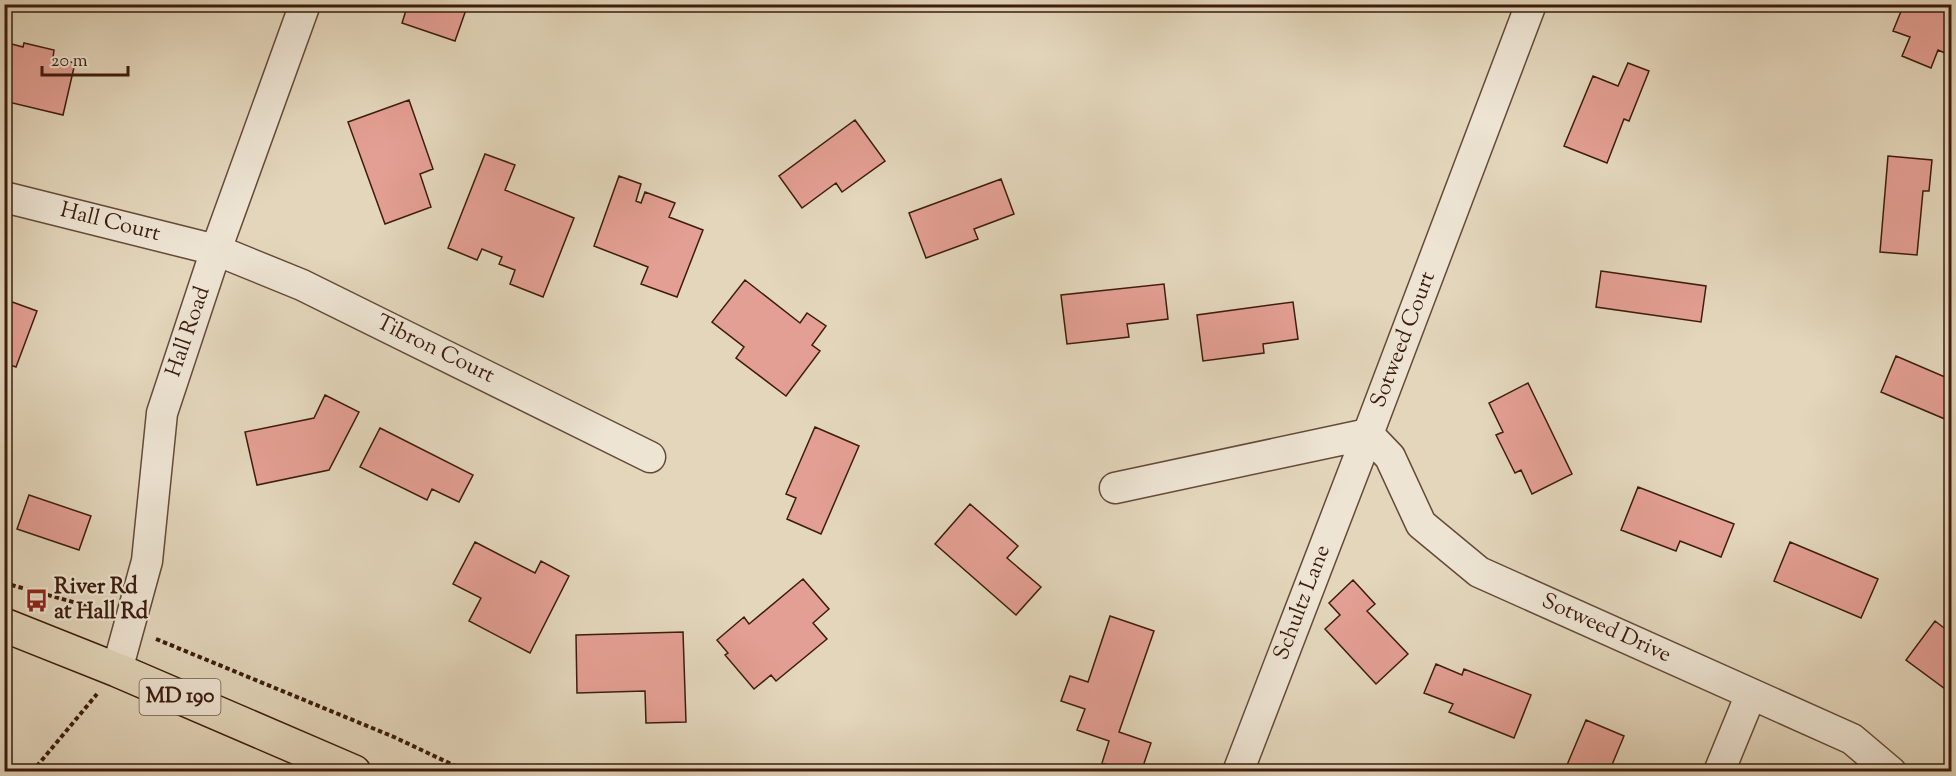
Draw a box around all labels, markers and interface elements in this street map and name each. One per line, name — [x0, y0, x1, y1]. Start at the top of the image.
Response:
scale bar — [42, 39, 128, 77]
text: 20 m — [51, 49, 88, 75]
street label: Hall Court — [57, 195, 164, 251]
street label: Sotweed Court — [1363, 267, 1445, 413]
street label: Hall Road — [159, 282, 219, 382]
street label: Tibron Court — [370, 308, 500, 393]
street label: Schultz Lane — [1266, 541, 1340, 665]
place label: River Rd at Hall Rd — [54, 572, 149, 629]
street label: Sotweed Drive — [1536, 586, 1676, 672]
bus stop icon: River Rd at Hall Rd — [23, 588, 49, 614]
road number: MD 190 — [140, 679, 220, 715]

